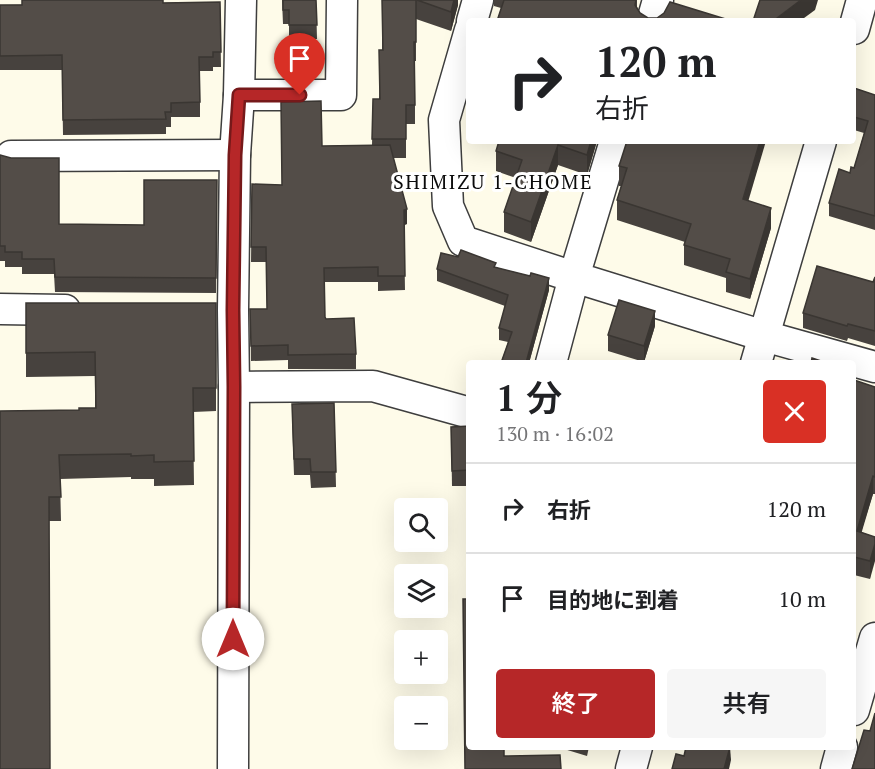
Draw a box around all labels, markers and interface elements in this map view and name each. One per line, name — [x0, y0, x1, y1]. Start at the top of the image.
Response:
pin — [274, 33, 325, 95]
text: 120 m — [595, 33, 716, 89]
icon: arrive — [283, 42, 316, 75]
icon: right — [496, 42, 574, 120]
text: 右折 — [595, 90, 649, 126]
district label: SHIMIZU 1-CHOME — [393, 168, 593, 195]
text: 1 分 — [496, 374, 562, 421]
button: close — [763, 380, 826, 443]
text: 130 m · 16:02 — [496, 420, 614, 447]
icon: right — [496, 492, 529, 525]
text: 120 m — [766, 494, 826, 523]
text: 右折 — [547, 495, 591, 524]
map controls — [394, 498, 448, 750]
button: search — [394, 498, 448, 552]
button: layers — [394, 564, 448, 618]
icon: arrive — [496, 582, 529, 615]
text: 10 m — [778, 584, 826, 613]
text: 目的地に到着 — [547, 585, 679, 614]
position arrow — [201, 607, 265, 671]
button: + — [394, 630, 448, 684]
button: 終了 — [496, 669, 655, 738]
button: 共有 — [667, 669, 826, 738]
button: − — [394, 696, 448, 750]

